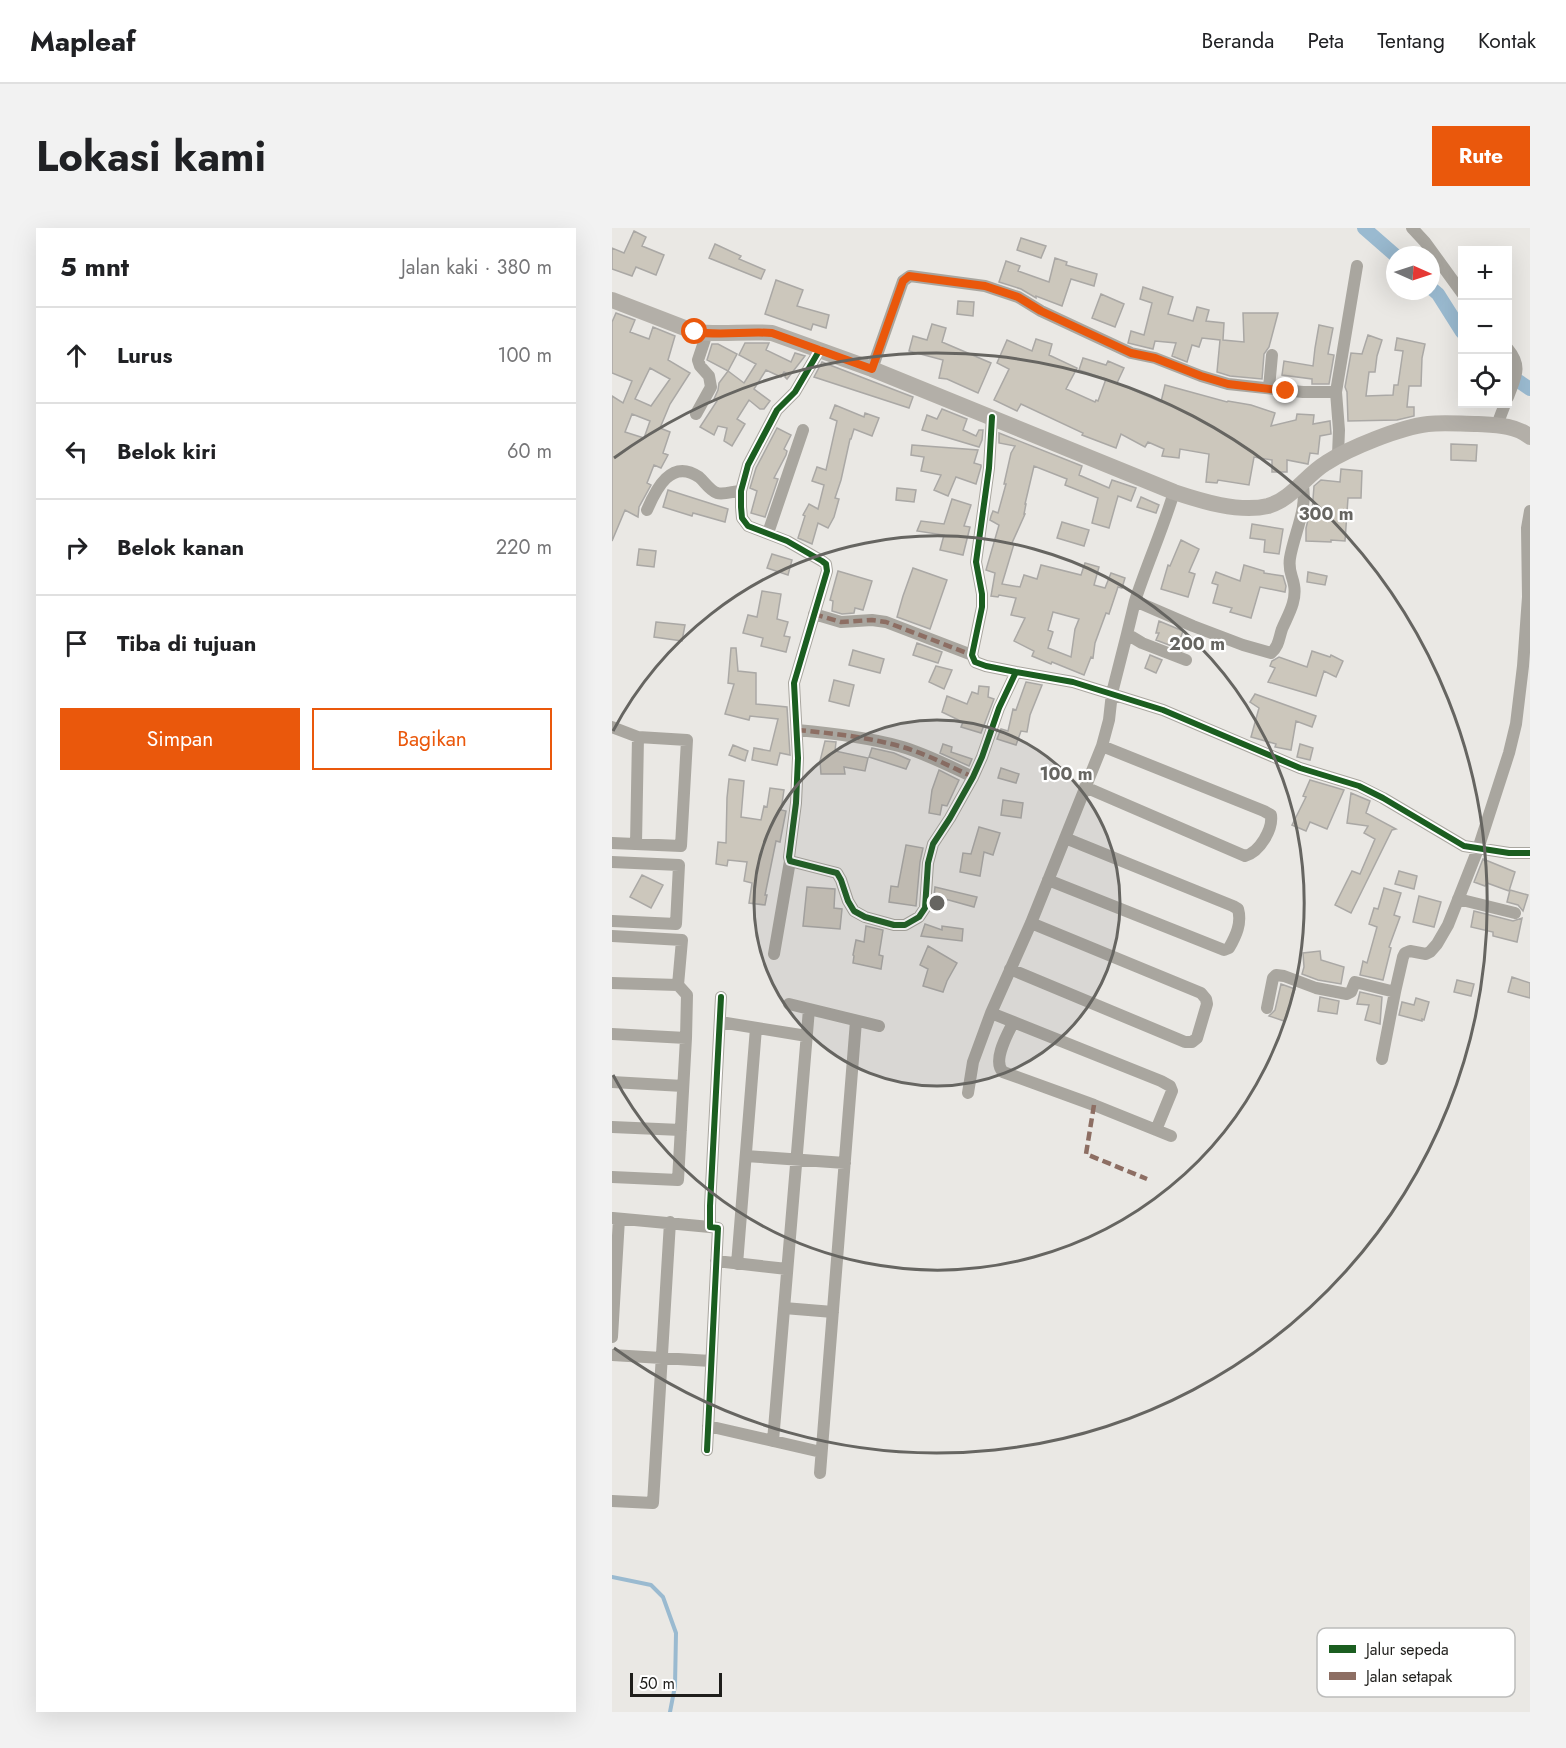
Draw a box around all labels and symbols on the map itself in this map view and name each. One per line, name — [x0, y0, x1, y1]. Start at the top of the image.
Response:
north arrow — [1386, 246, 1440, 300]
route start — [681, 318, 707, 344]
route end — [1272, 377, 1298, 403]
text: 300 m — [1298, 501, 1354, 527]
text: 200 m — [1169, 631, 1225, 657]
text: 100 m — [1039, 761, 1093, 787]
centre of rings — [927, 893, 947, 913]
legend — [1317, 1628, 1515, 1697]
text: Jalur sepeda — [1364, 1638, 1449, 1661]
text: Jalan setapak — [1364, 1665, 1453, 1688]
scale bar — [630, 1670, 722, 1698]

